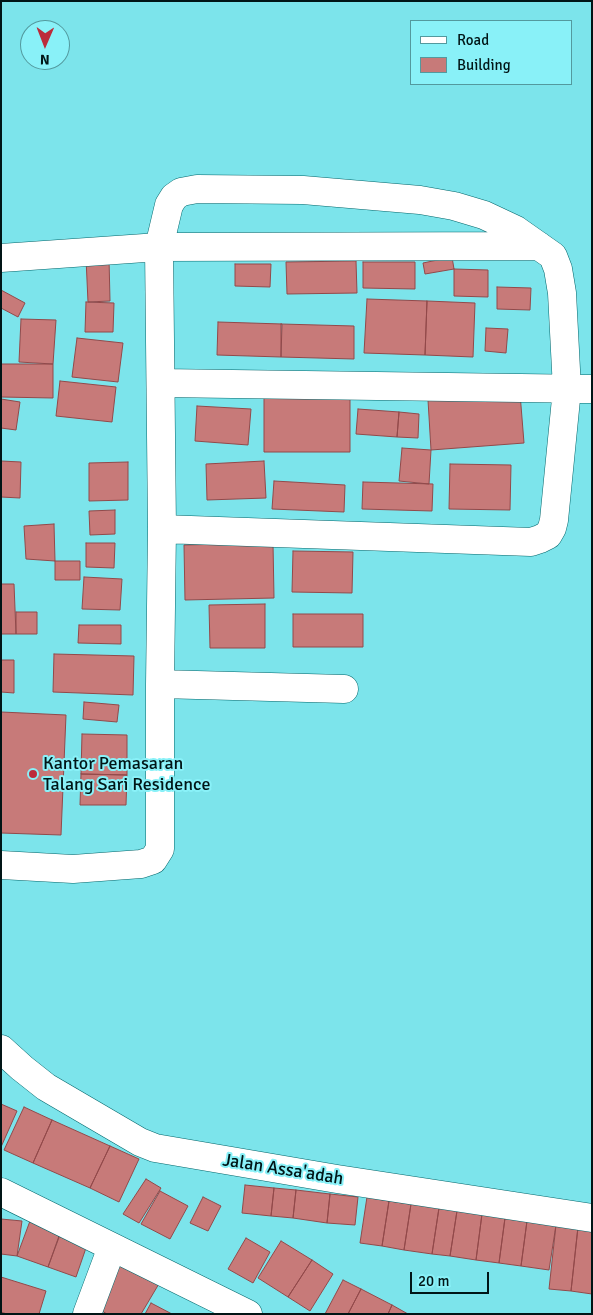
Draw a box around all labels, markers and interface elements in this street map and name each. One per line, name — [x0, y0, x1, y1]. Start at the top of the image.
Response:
north arrow — [20, 20, 70, 70]
legend — [410, 20, 573, 85]
text: Road — [457, 31, 489, 49]
text: N — [40, 51, 50, 68]
text: Building — [457, 56, 511, 74]
place label: Kantor Pemasaran Talang Sari Residence — [43, 753, 210, 796]
marker: Kantor Pemasaran Talang Sari Residence — [27, 768, 39, 780]
street label: Jalan Assa'adah — [221, 1150, 345, 1190]
scale bar — [413, 1262, 492, 1294]
text: 20 m — [418, 1272, 449, 1290]

